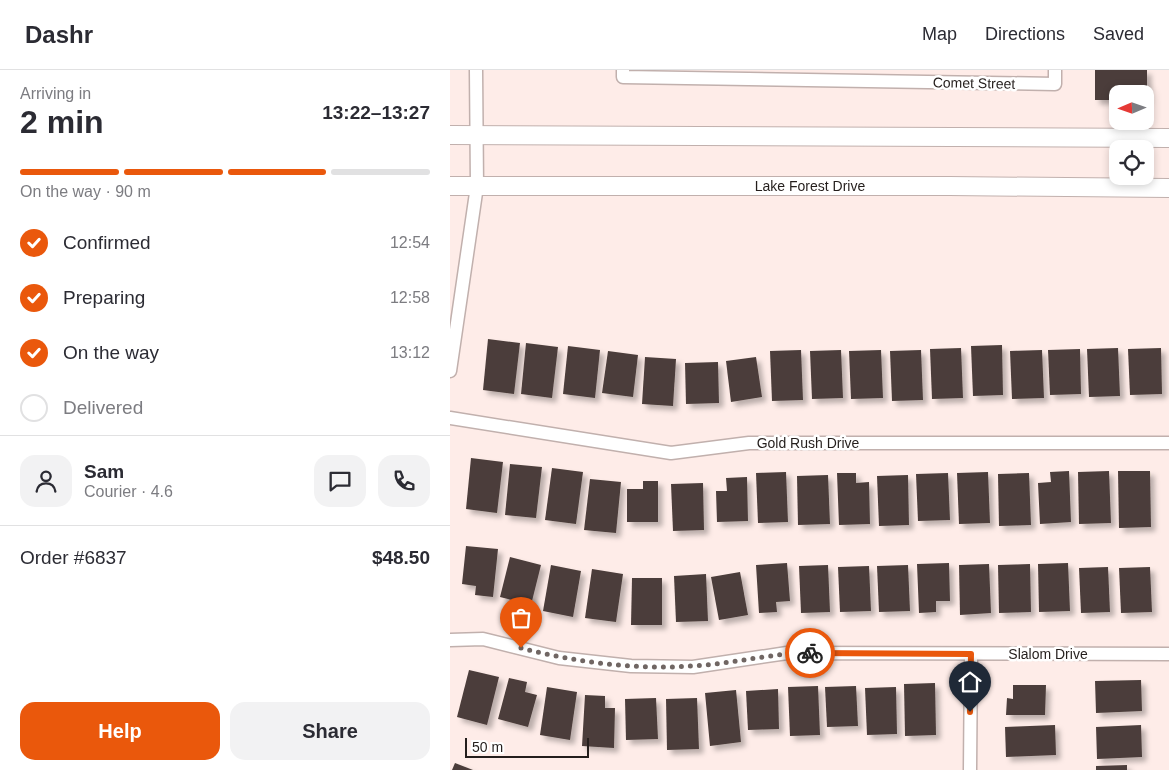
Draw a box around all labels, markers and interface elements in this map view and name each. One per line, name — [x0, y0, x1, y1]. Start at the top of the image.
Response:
text: Dashr — [25, 21, 93, 48]
text: Map — [922, 24, 957, 44]
text: Directions — [985, 24, 1065, 44]
text: Saved — [1093, 24, 1144, 44]
street label: Comet Street — [933, 74, 1015, 92]
text: Arriving in — [20, 85, 91, 102]
north arrow — [1109, 85, 1154, 130]
map controls — [1109, 85, 1154, 185]
text: 13:22–13:27 — [322, 102, 430, 123]
text: 2 min — [20, 104, 104, 140]
button: locate — [1109, 140, 1154, 185]
street label: Lake Forest Drive — [755, 178, 865, 194]
text: On the way · 90 m — [20, 183, 151, 200]
icon: check — [20, 229, 48, 257]
text: Confirmed — [63, 232, 151, 253]
text: 12:54 — [390, 234, 430, 251]
icon: check — [20, 284, 48, 312]
text: Preparing — [63, 287, 145, 308]
text: 12:58 — [390, 289, 430, 306]
icon: check — [20, 339, 48, 367]
text: On the way — [63, 342, 159, 363]
text: 13:12 — [390, 344, 430, 361]
text: Delivered — [63, 397, 143, 418]
street label: Gold Rush Drive — [757, 435, 860, 451]
button: person — [20, 455, 72, 507]
button: chat — [314, 455, 366, 507]
button: phone — [378, 455, 430, 507]
text: Sam — [84, 461, 124, 482]
text: Courier · 4.6 — [84, 483, 173, 500]
text: Order #6837 — [20, 547, 127, 568]
text: $48.50 — [372, 547, 430, 568]
pin — [500, 597, 542, 648]
icon: bag — [507, 604, 535, 632]
courier — [785, 628, 835, 678]
icon: bike — [796, 639, 824, 667]
street label: Slalom Drive — [1008, 646, 1088, 662]
pin — [949, 661, 991, 712]
icon: home — [956, 668, 984, 696]
button: Help — [20, 702, 220, 760]
button: Share — [230, 702, 430, 760]
scale bar — [465, 735, 589, 758]
text: 50 m — [472, 739, 503, 755]

